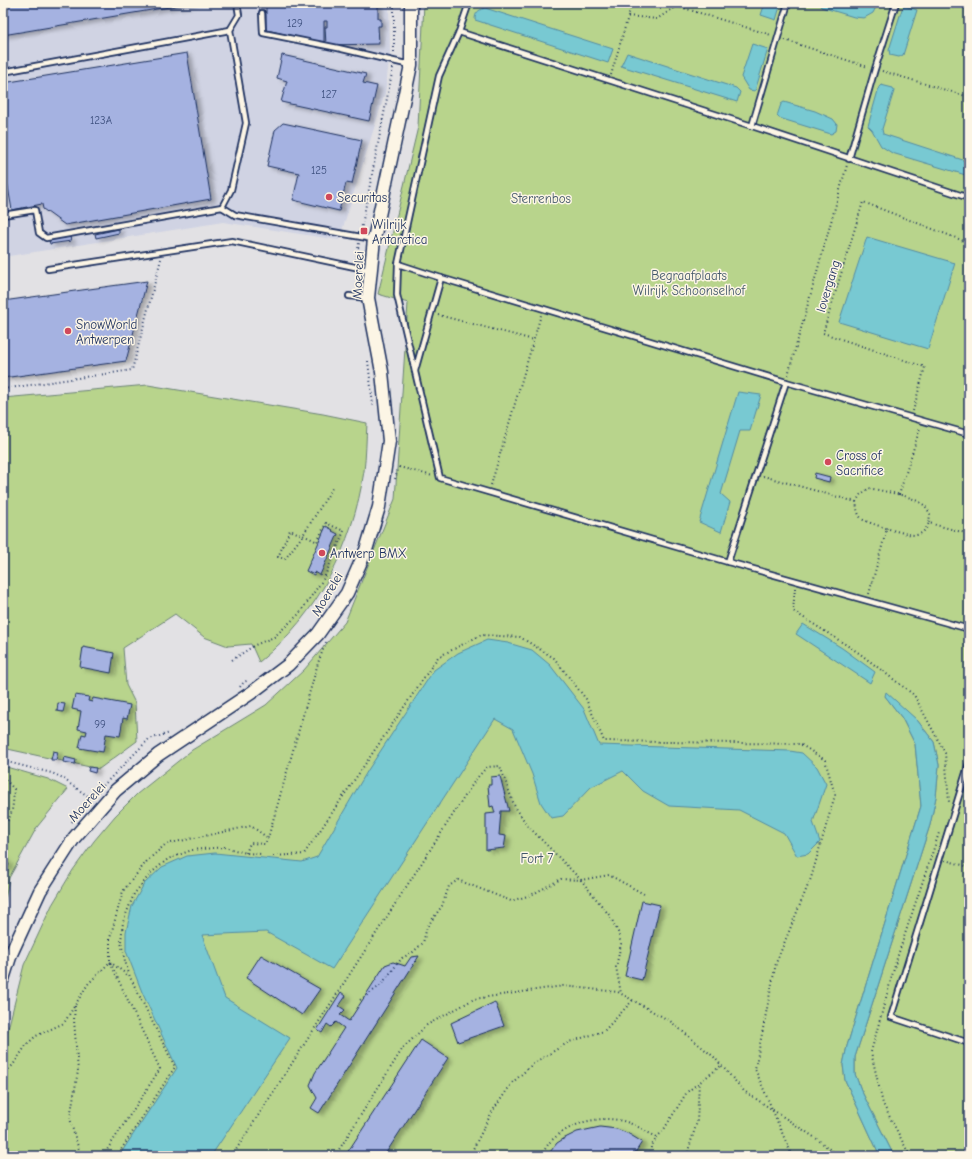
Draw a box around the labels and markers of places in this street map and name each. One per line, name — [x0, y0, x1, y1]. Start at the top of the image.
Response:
place label: Securitas — [337, 190, 387, 205]
marker: Securitas — [324, 192, 334, 202]
place label: Wilrijk Antarctica — [372, 217, 427, 247]
marker: Wilrijk Antarctica — [359, 226, 369, 236]
place label: SnowWorld Antwerpen — [76, 317, 137, 347]
marker: SnowWorld Antwerpen — [63, 326, 73, 336]
place label: Cross of Sacrifice — [836, 448, 884, 478]
marker: Cross of Sacrifice — [823, 457, 833, 467]
place label: Antwerp BMX — [330, 546, 407, 561]
marker: Antwerp BMX — [317, 548, 327, 558]

